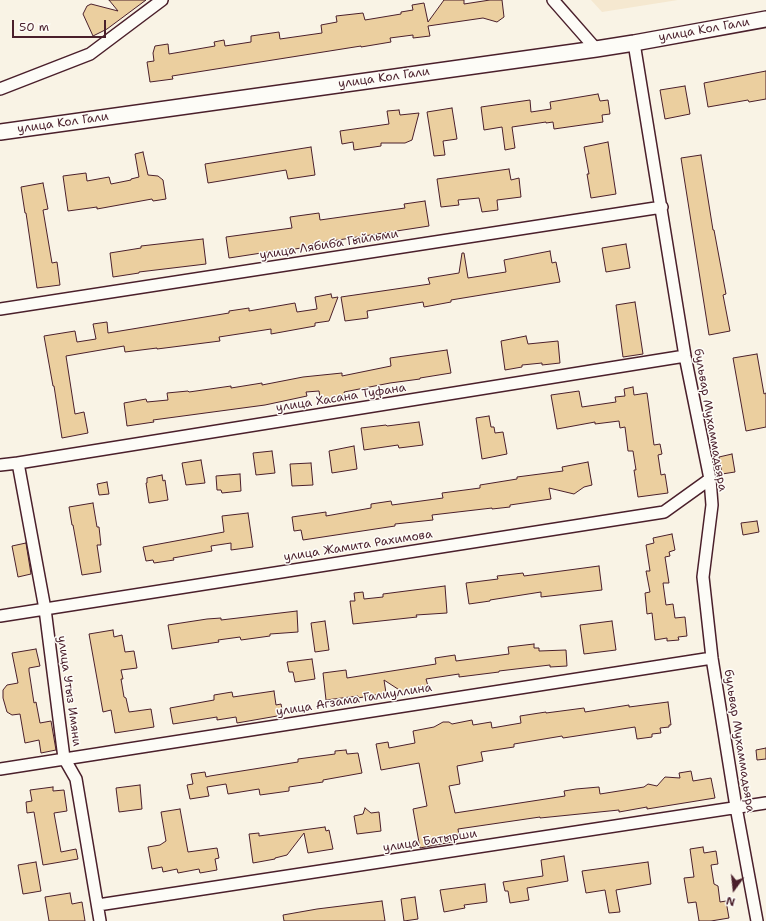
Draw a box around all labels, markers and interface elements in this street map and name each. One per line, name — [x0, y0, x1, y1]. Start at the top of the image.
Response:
scale bar — [14, 12, 108, 38]
street label: улица Кол Гали — [657, 15, 751, 45]
text: 50 m — [19, 19, 49, 35]
street label: улица Кол Гали — [337, 64, 431, 92]
street label: улица Кол Гали — [16, 109, 110, 137]
street label: улица Лябиба Гыйльми — [259, 227, 399, 263]
street label: бульвар Мухаммадьяра — [690, 348, 730, 492]
street label: улица Хасана Туфана — [275, 381, 407, 415]
street label: улица Жамита Рахимова — [283, 527, 433, 565]
street label: улица Утыз Имяни — [54, 635, 84, 747]
street label: бульвар Мухаммадьяра — [721, 668, 757, 814]
street label: улица Агзама Галиуллина — [275, 681, 433, 719]
street label: улица Батырши — [382, 826, 478, 856]
north arrow — [714, 869, 754, 909]
text: N — [725, 893, 737, 909]

